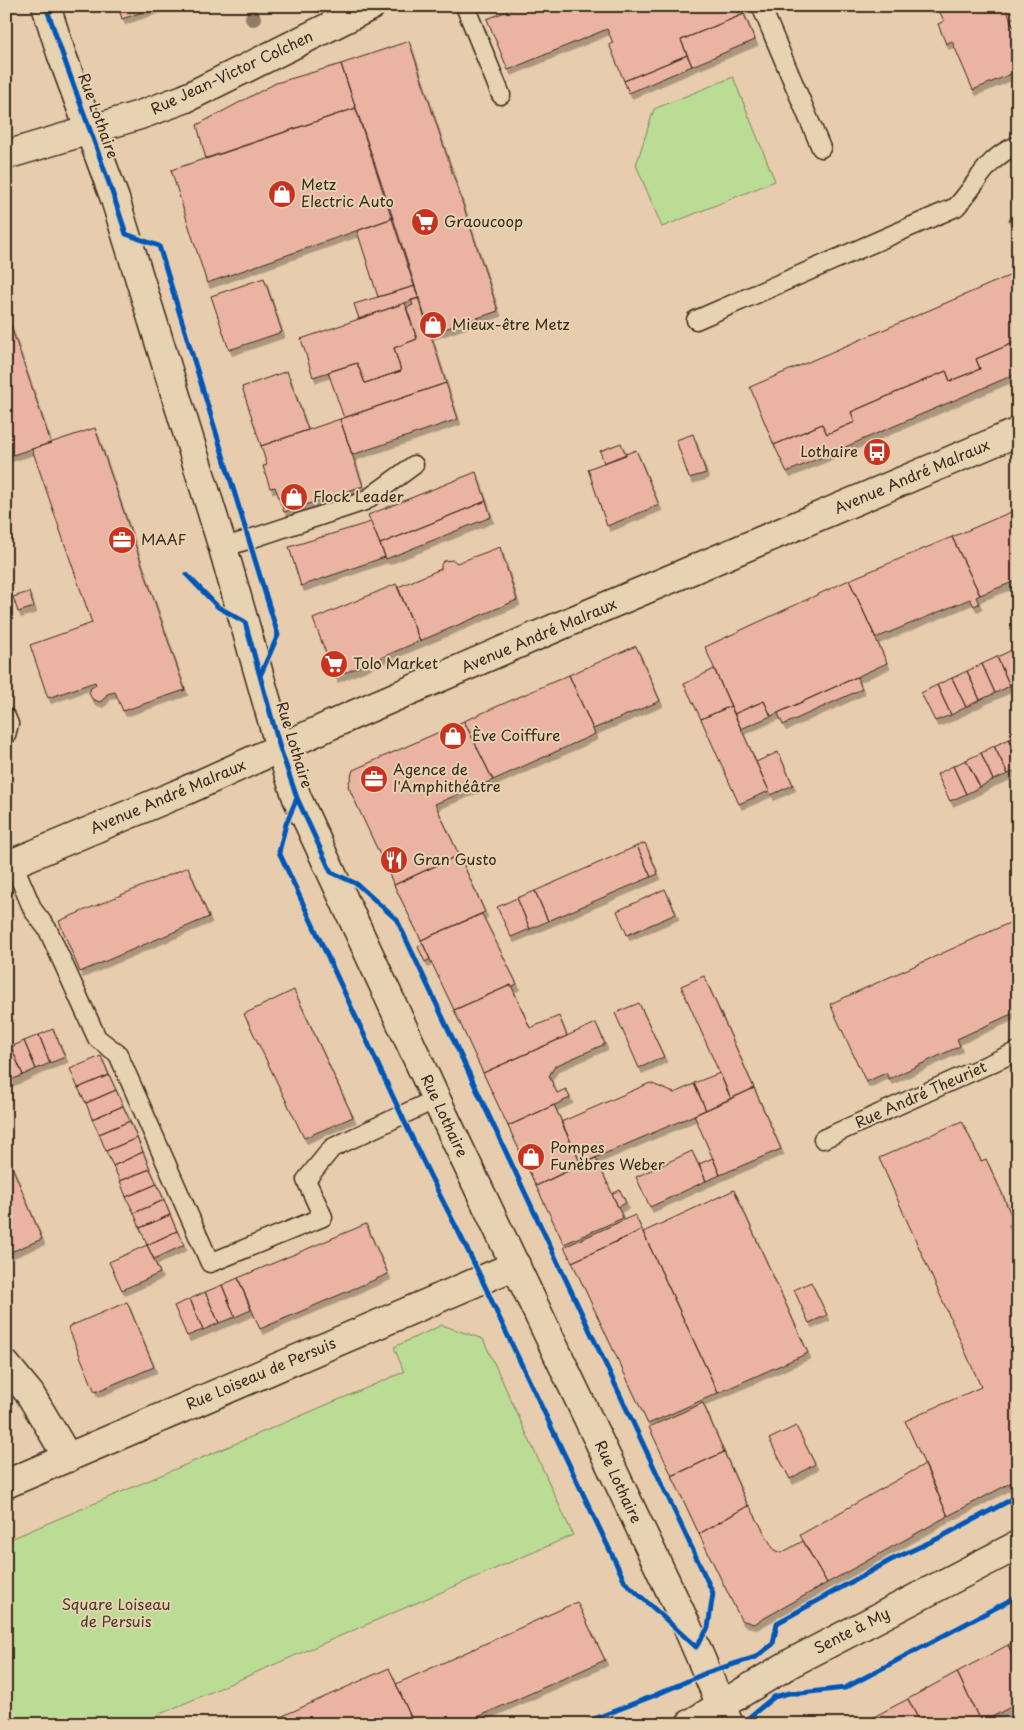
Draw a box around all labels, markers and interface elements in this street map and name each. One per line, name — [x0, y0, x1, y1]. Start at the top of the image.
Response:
street label: Rue Jean-Victor Colchen — [146, 24, 316, 119]
street label: Rue Lothaire — [73, 70, 125, 161]
place label: Metz Electric Auto — [301, 172, 394, 212]
shop icon: Metz Electric Auto — [267, 179, 297, 209]
supermarket icon: Graoucoop — [410, 207, 440, 237]
place label: Graoucoop — [444, 209, 523, 232]
shop icon: Mieux-être Metz — [418, 310, 448, 340]
place label: Mieux-être Metz — [452, 312, 570, 335]
street label: Avenue André Malraux — [830, 432, 993, 519]
bus stop icon: Lothaire — [862, 437, 892, 467]
place label: Lothaire — [800, 439, 858, 462]
shop icon: Flock Leader — [279, 482, 309, 512]
place label: Flock Leader — [313, 484, 404, 507]
office icon: MAAF — [107, 525, 137, 555]
place label: MAAF — [141, 527, 187, 550]
street label: Avenue André Malraux — [457, 591, 620, 678]
supermarket icon: Tolo Market — [319, 649, 349, 679]
place label: Tolo Market — [353, 651, 438, 674]
street label: Rue Lothaire — [271, 699, 319, 791]
shop icon: Ève Coiffure — [438, 721, 468, 751]
place label: Ève Coiffure — [472, 723, 561, 746]
street label: Avenue André Malraux — [86, 752, 249, 839]
place label: Agence de l'Amphithéâtre — [393, 757, 501, 797]
office icon: Agence de l'Amphithéâtre — [359, 764, 389, 794]
restaurant icon: Gran Gusto — [379, 845, 409, 875]
place label: Gran Gusto — [413, 847, 497, 870]
street label: Rue André Theuriet — [851, 1054, 990, 1133]
street label: Rue Lothaire — [416, 1070, 475, 1161]
place label: Pompes Funèbres Weber — [550, 1135, 665, 1175]
shop icon: Pompes Funèbres Weber — [516, 1142, 546, 1172]
street label: Rue Loiseau de Persuis — [182, 1331, 339, 1415]
street label: Rue Lothaire — [590, 1436, 649, 1527]
park label: Square Loiseau de Persuis — [61, 1592, 171, 1632]
street label: Sente à My — [809, 1601, 893, 1659]

